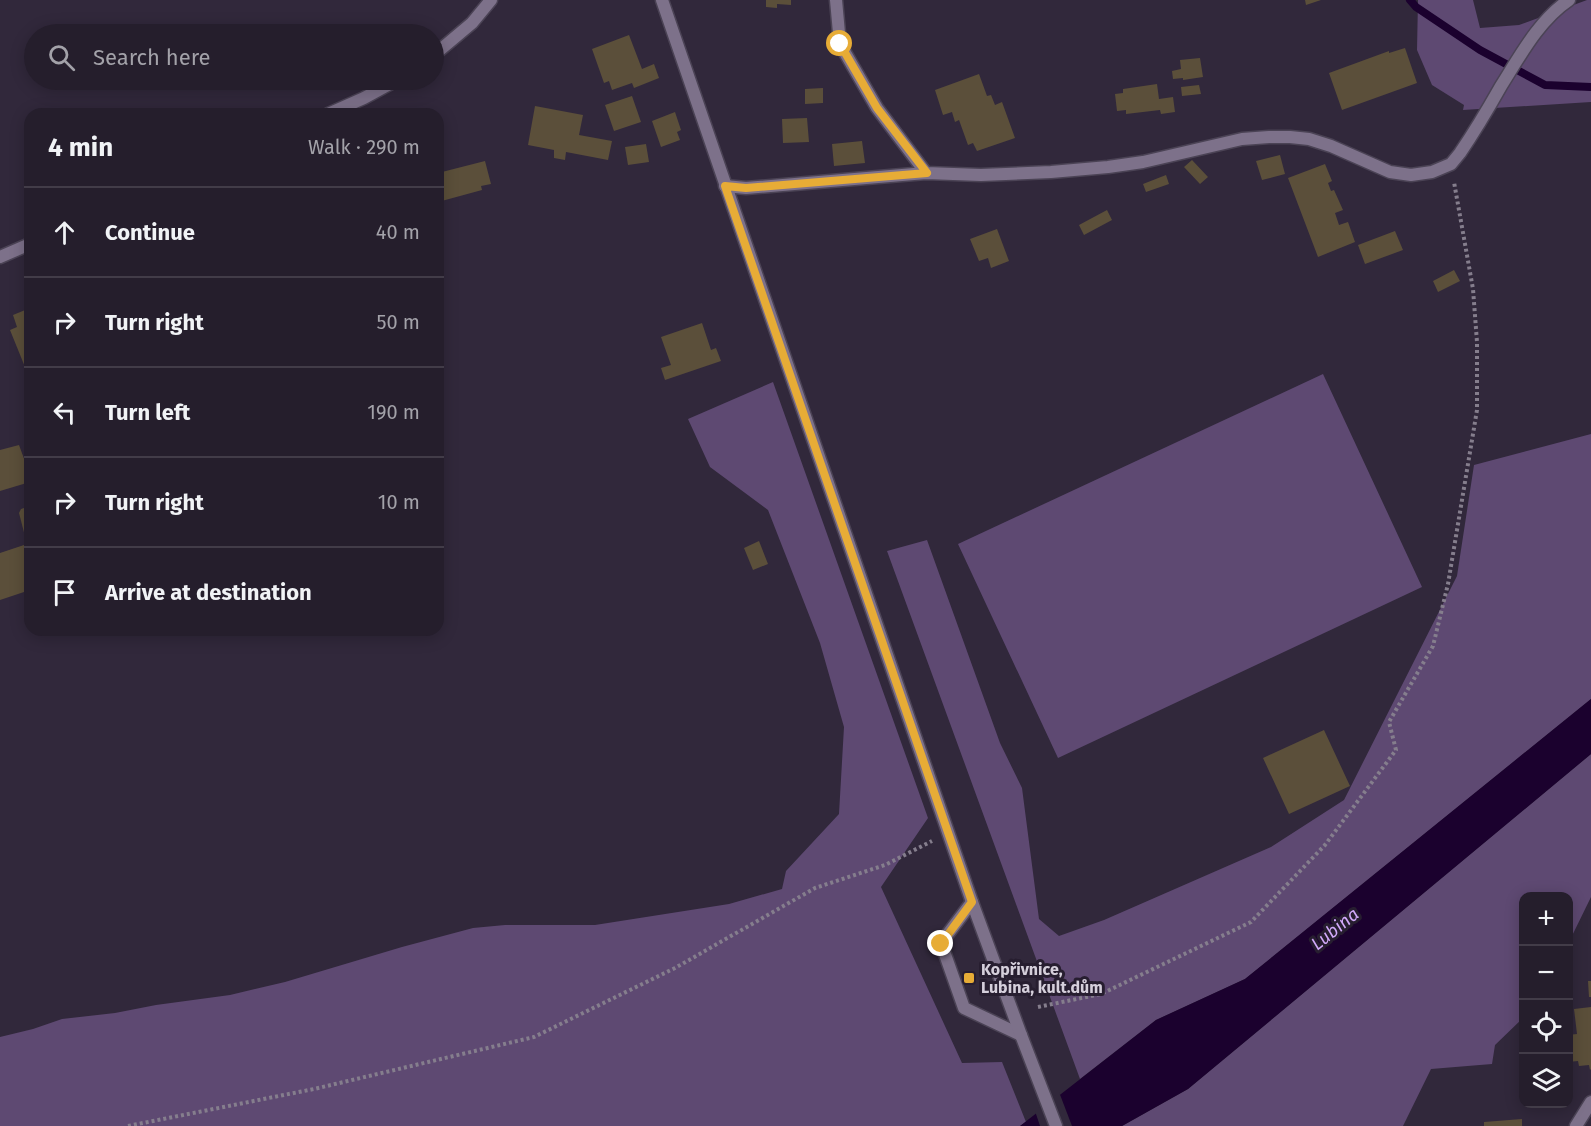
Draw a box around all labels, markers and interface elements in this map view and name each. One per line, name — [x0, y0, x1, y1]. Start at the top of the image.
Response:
search box — [24, 24, 444, 90]
route start — [826, 30, 852, 56]
icon: search — [45, 41, 78, 74]
text: Search here — [93, 44, 211, 71]
text: 4 min — [48, 132, 113, 163]
text: Walk · 290 m — [308, 135, 420, 159]
icon: ahead — [48, 216, 81, 249]
text: Continue — [105, 219, 195, 246]
text: 40 m — [376, 220, 420, 244]
icon: right — [48, 306, 81, 339]
text: Turn right — [105, 309, 204, 336]
text: 50 m — [376, 310, 420, 334]
icon: left — [48, 396, 81, 429]
text: Turn left — [105, 399, 190, 426]
text: 190 m — [367, 400, 420, 424]
icon: right — [48, 486, 81, 519]
text: Turn right — [105, 489, 204, 516]
text: 10 m — [378, 490, 420, 514]
icon: arrive — [48, 576, 81, 609]
text: Arrive at destination — [105, 579, 312, 606]
map controls — [1519, 892, 1573, 1108]
button: + — [1519, 892, 1573, 946]
water label: Lubina — [1307, 903, 1363, 955]
route end — [927, 930, 953, 956]
button: − — [1519, 946, 1573, 1000]
place label: Kopřivnice, Lubina, kult.dům — [981, 960, 1103, 997]
marker: Kopřivnice, Lubina, kult.dům — [962, 971, 976, 985]
button: locate — [1519, 1000, 1573, 1054]
button: layers — [1519, 1054, 1573, 1108]

